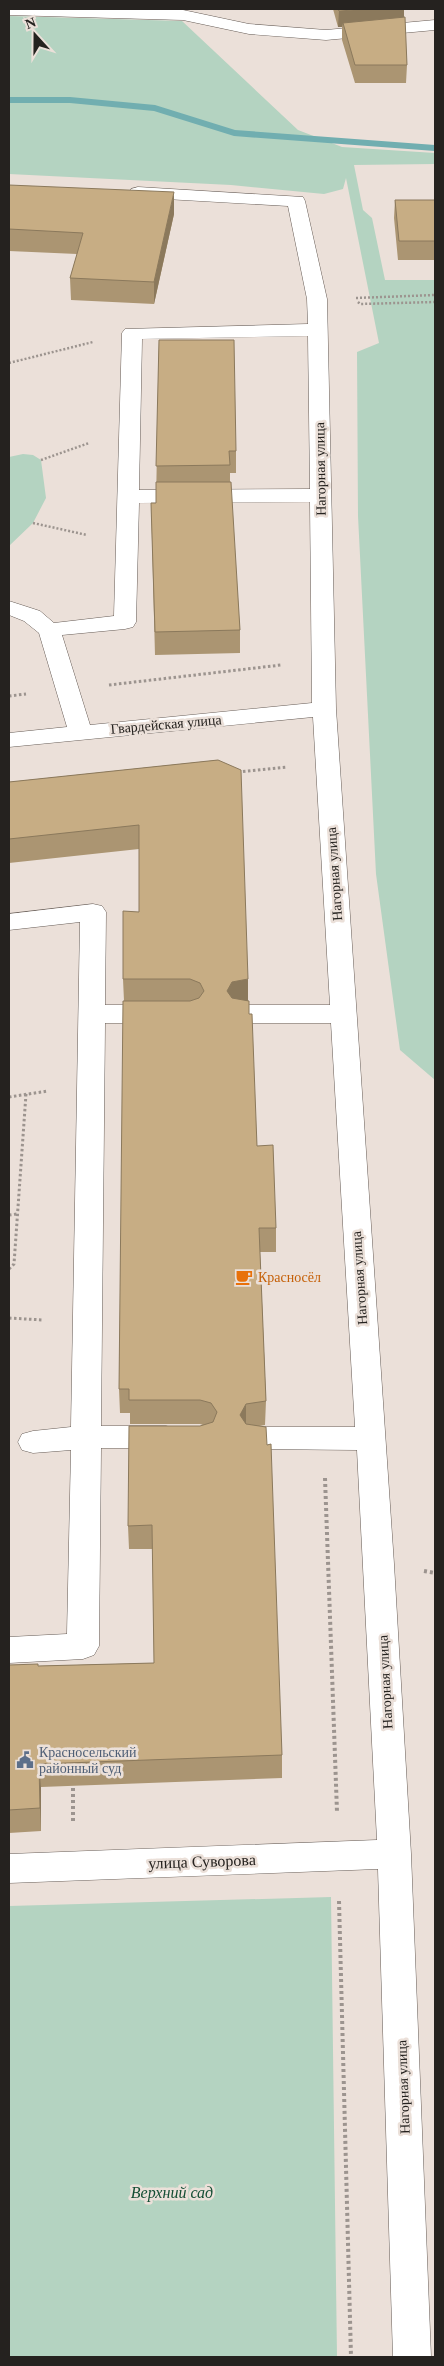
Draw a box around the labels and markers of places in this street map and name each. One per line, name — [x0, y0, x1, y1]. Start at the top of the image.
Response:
cafe icon: Красносёл — [234, 1267, 254, 1287]
place label: Красносёл — [258, 1270, 321, 1285]
place label: Красносельский районный суд — [39, 1745, 137, 1776]
public building icon: Красносельский районный суд — [15, 1750, 35, 1770]

